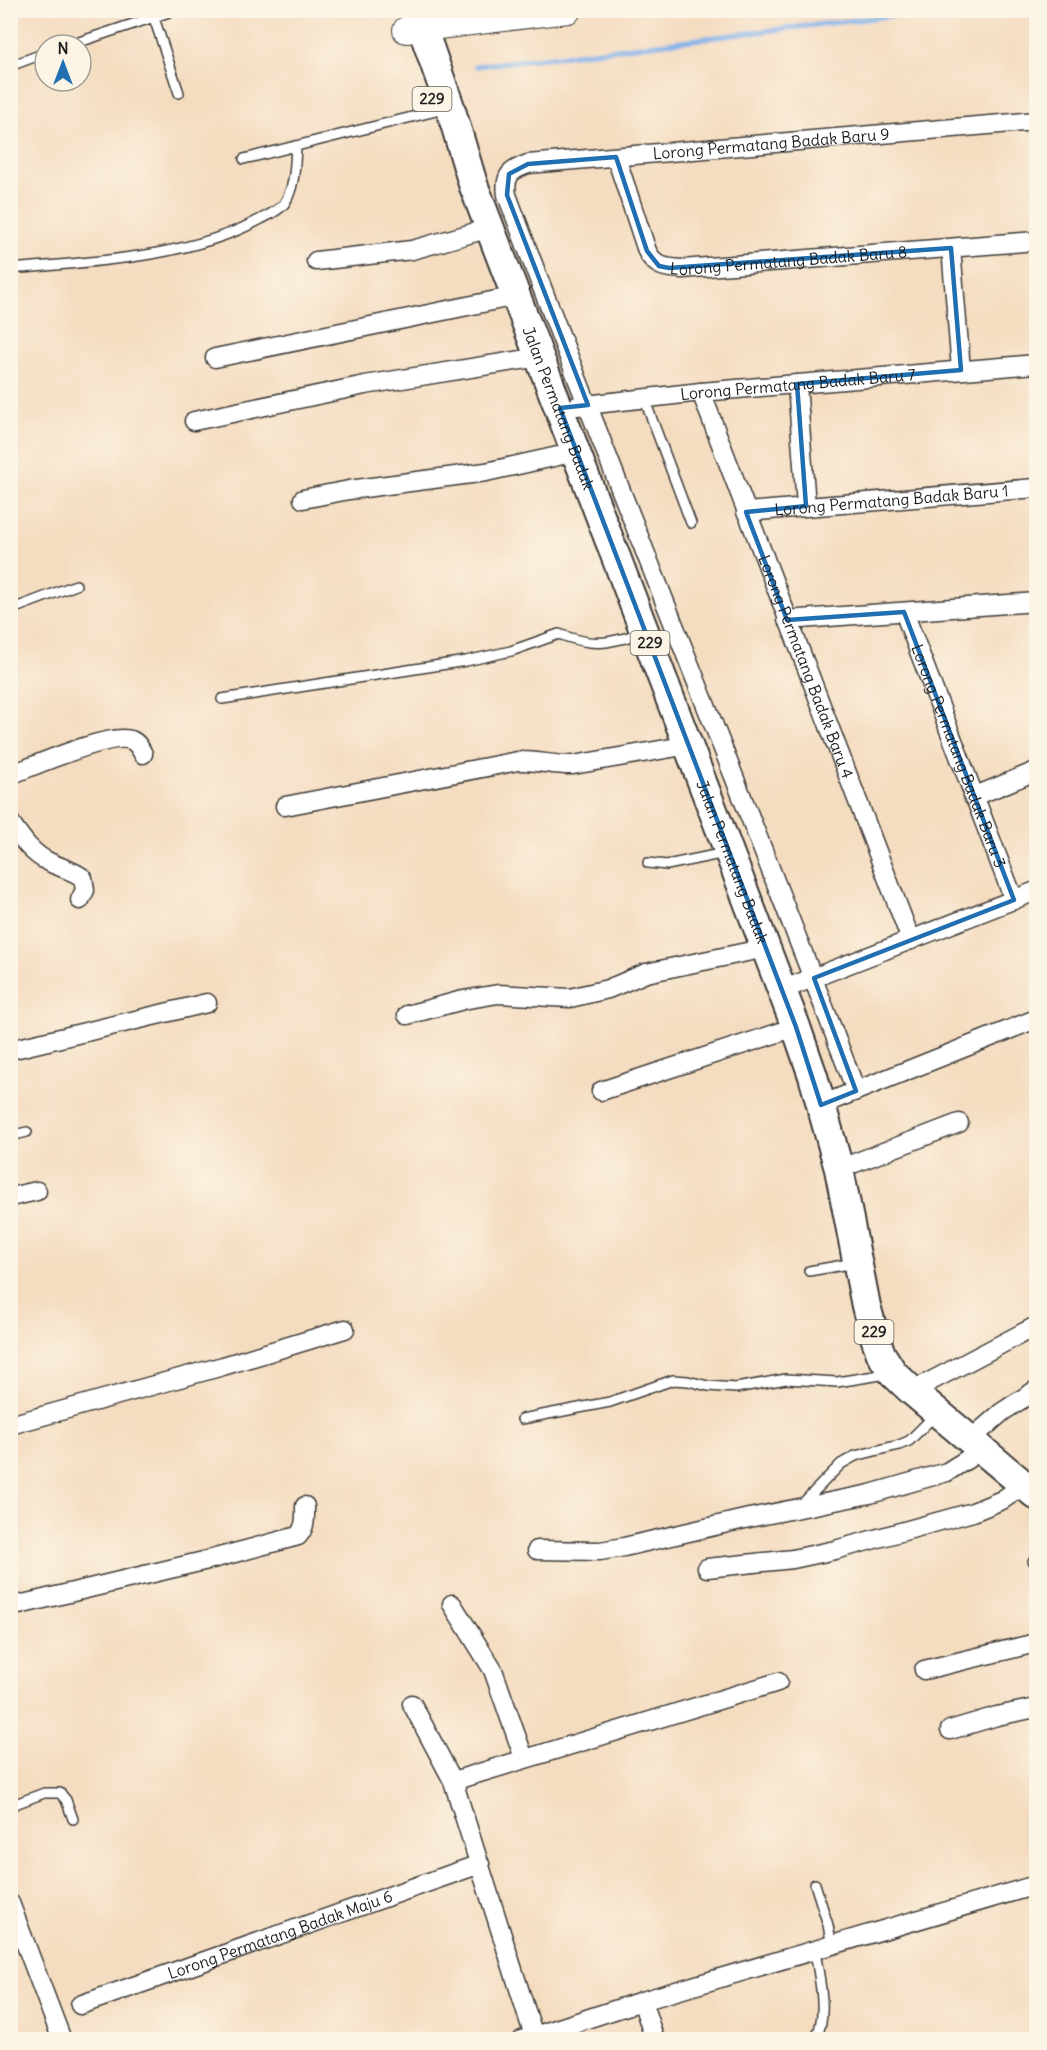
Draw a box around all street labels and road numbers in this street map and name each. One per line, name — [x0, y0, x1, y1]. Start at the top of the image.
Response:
road number: 229 — [412, 87, 452, 111]
street label: Lorong Permatang Badak Baru 9 — [652, 123, 890, 163]
street label: Lorong Permatang Badak Baru 8 — [669, 241, 908, 279]
street label: Jalan Permatang Badak — [518, 323, 599, 492]
street label: Lorong Permatang Badak Baru 7 — [679, 364, 917, 404]
street label: Lorong Permatang Badak Baru 1 — [774, 480, 1009, 520]
street label: Lorong Permatang Badak Baru 4 — [754, 552, 858, 781]
road number: 229 — [630, 631, 670, 655]
street label: Lorong Permatang Badak Baru 3 — [907, 641, 1011, 870]
street label: Jalan Permatang Badak — [692, 777, 773, 946]
road number: 229 — [854, 1320, 894, 1344]
street label: Lorong Permatang Badak Maju 6 — [165, 1886, 395, 1983]

